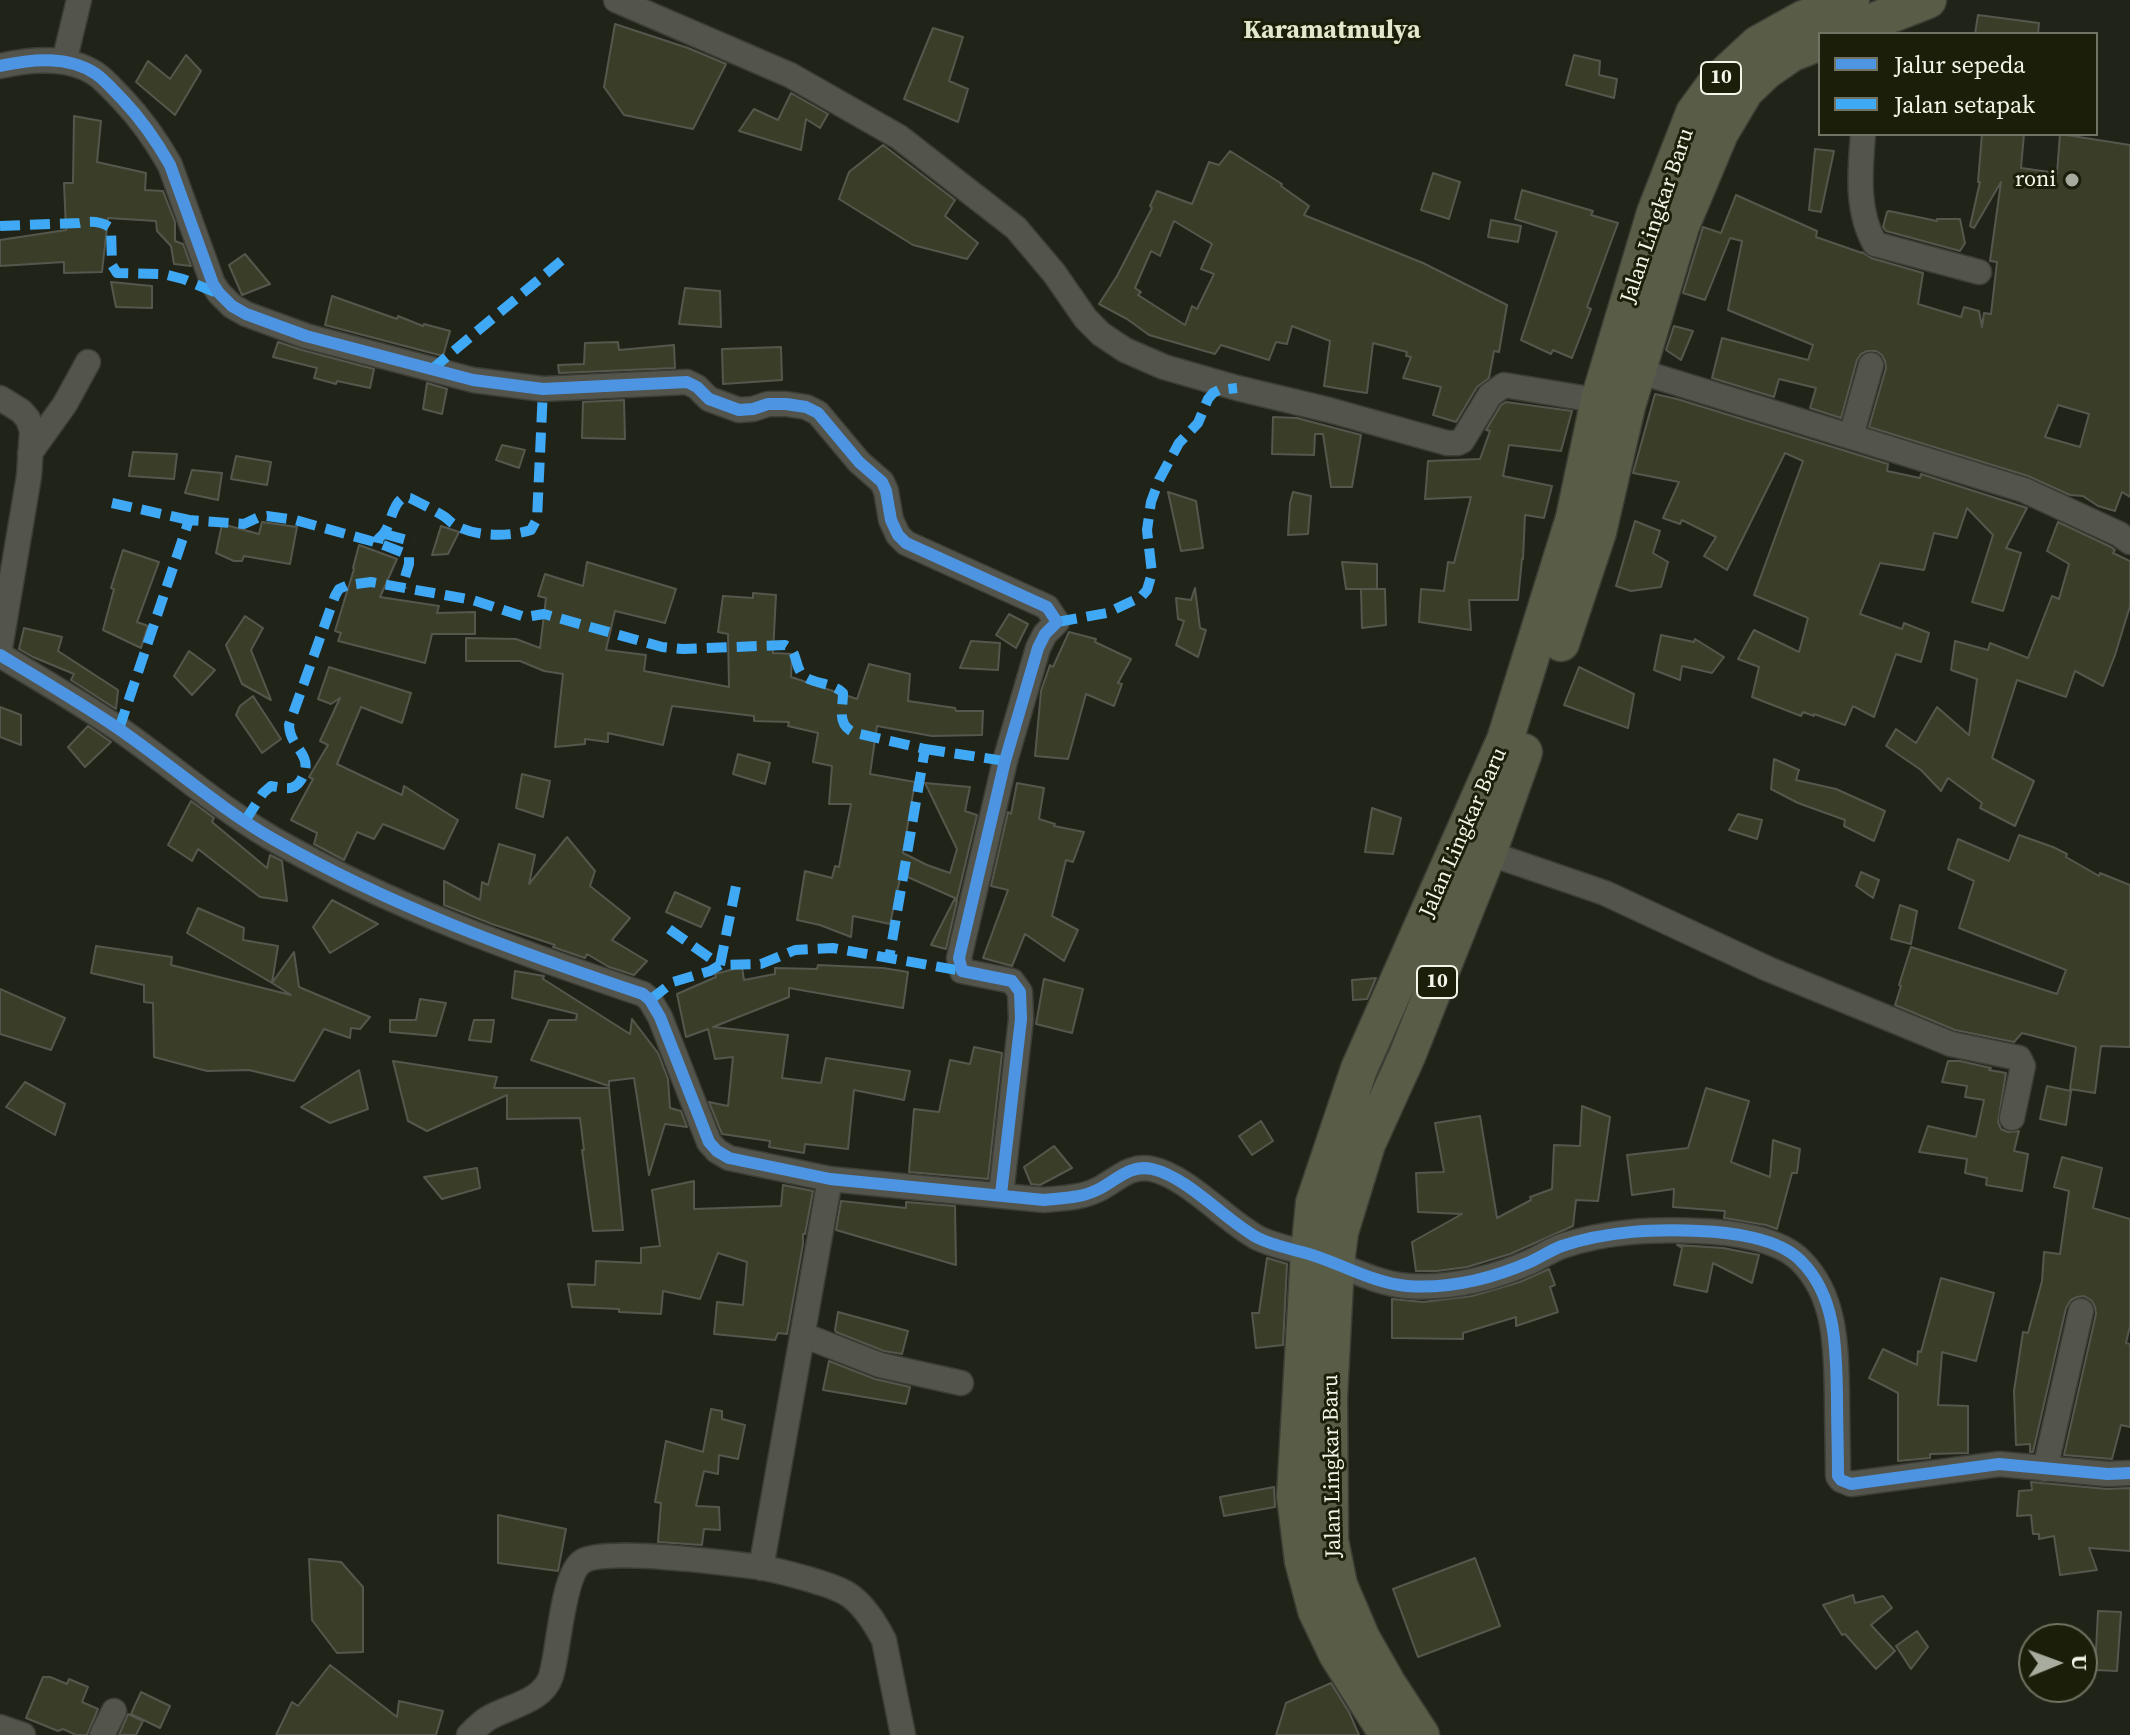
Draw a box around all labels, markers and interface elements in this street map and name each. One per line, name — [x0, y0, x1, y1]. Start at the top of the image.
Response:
district label: Karamatmulya — [1243, 15, 1421, 47]
legend — [1818, 32, 2098, 136]
text: Jalur sepeda — [1894, 48, 2025, 81]
road number: 10 — [1701, 62, 1741, 94]
text: Jalan setapak — [1894, 88, 2035, 121]
street label: Jalan Lingkar Baru — [1616, 125, 1700, 307]
place label: roni — [2015, 167, 2056, 193]
marker: roni — [2063, 171, 2081, 189]
street label: Jalan Lingkar Baru — [1415, 744, 1513, 922]
road number: 10 — [1417, 966, 1457, 998]
street label: Jalan Lingkar Baru — [1318, 1374, 1348, 1558]
north arrow — [2018, 1623, 2098, 1703]
text: U — [2065, 1654, 2095, 1671]

